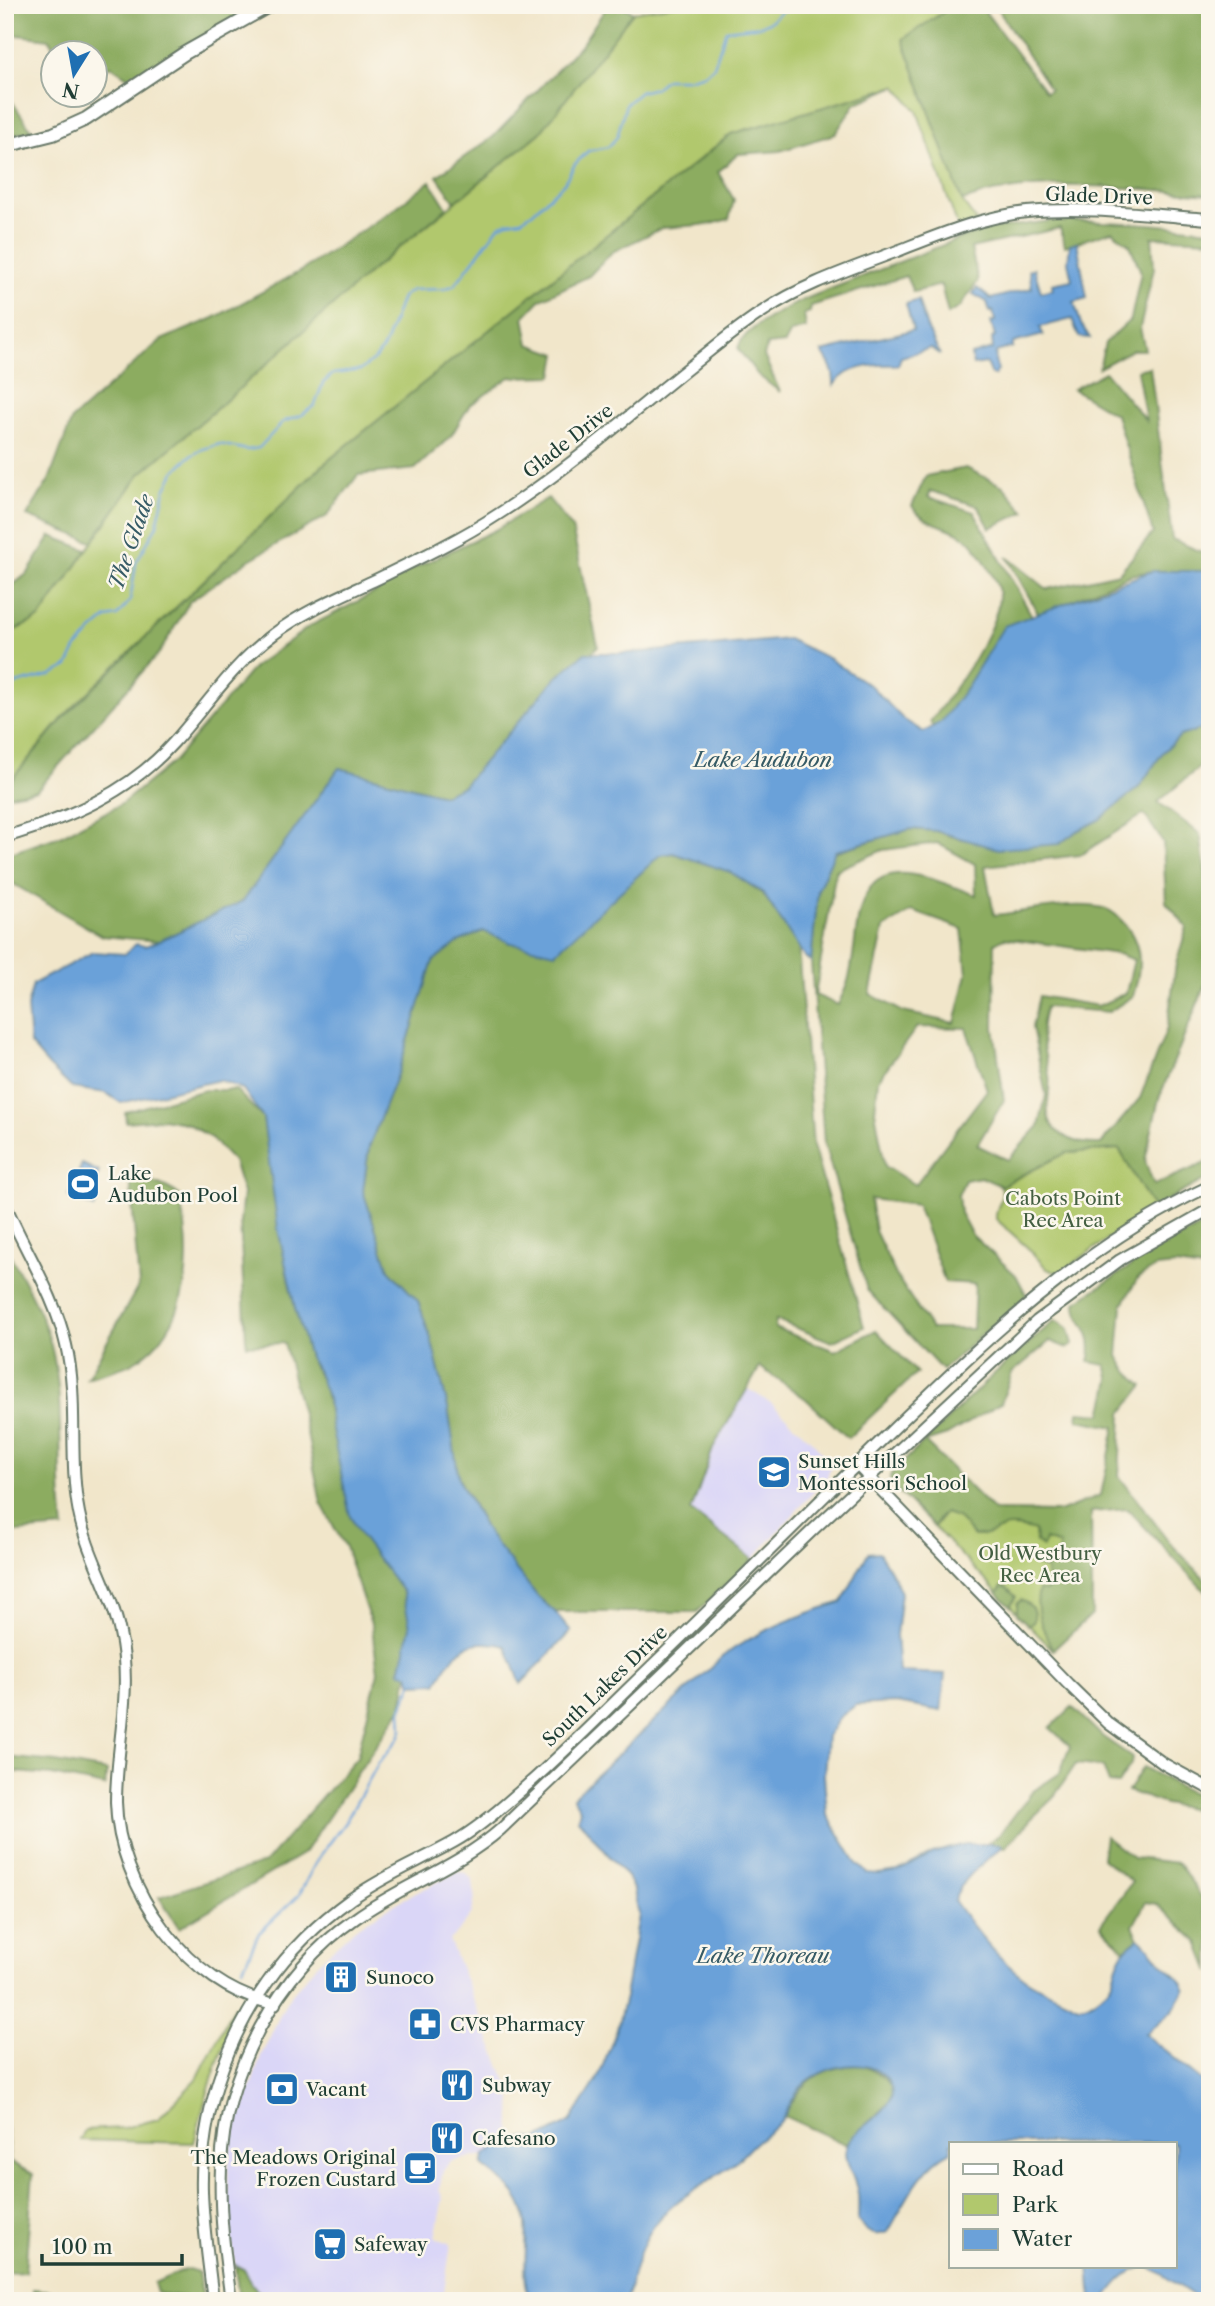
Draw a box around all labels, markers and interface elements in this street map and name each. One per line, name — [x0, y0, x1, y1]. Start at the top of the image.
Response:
north arrow — [38, 38, 108, 108]
text: N — [61, 77, 81, 103]
street label: Glade Drive — [1045, 183, 1153, 209]
street label: Glade Drive — [519, 399, 617, 483]
water label: The Glade — [103, 490, 159, 593]
water label: Lake Audubon — [692, 747, 832, 772]
place label: Lake Audubon Pool — [107, 1162, 238, 1207]
sports icon: Lake Audubon Pool — [64, 1165, 102, 1203]
park label: Cabots Point Rec Area — [1005, 1187, 1121, 1232]
place label: Sunset Hills Montessori School — [798, 1450, 967, 1495]
school or university icon: Sunset Hills Montessori School — [755, 1453, 793, 1491]
park label: Old Westbury Rec Area — [978, 1542, 1102, 1587]
street label: South Lakes Drive — [538, 1621, 672, 1751]
water label: Lake Thoreau — [695, 1943, 830, 1968]
building icon: Sunoco — [322, 1958, 360, 1996]
place label: Sunoco — [366, 1966, 434, 1989]
pharmacy icon: CVS Pharmacy — [406, 2005, 444, 2043]
place label: CVS Pharmacy — [450, 2013, 585, 2036]
restaurant icon: Subway — [438, 2066, 476, 2104]
bank icon: Vacant — [263, 2070, 301, 2108]
place label: Subway — [482, 2074, 552, 2097]
place label: Vacant — [305, 2078, 367, 2101]
restaurant icon: Cafesano — [428, 2119, 466, 2157]
place label: Cafesano — [472, 2127, 556, 2150]
legend — [949, 2142, 1176, 2268]
place label: The Meadows Original Frozen Custard — [190, 2146, 396, 2191]
cafe icon: The Meadows Original Frozen Custard — [401, 2149, 439, 2187]
text: Road — [1012, 2156, 1064, 2181]
text: Park — [1012, 2192, 1058, 2217]
scale bar — [42, 2222, 182, 2266]
supermarket icon: Safeway — [311, 2225, 349, 2263]
text: Water — [1011, 2226, 1072, 2251]
place label: Safeway — [354, 2233, 428, 2256]
text: 100 m — [52, 2234, 113, 2259]

